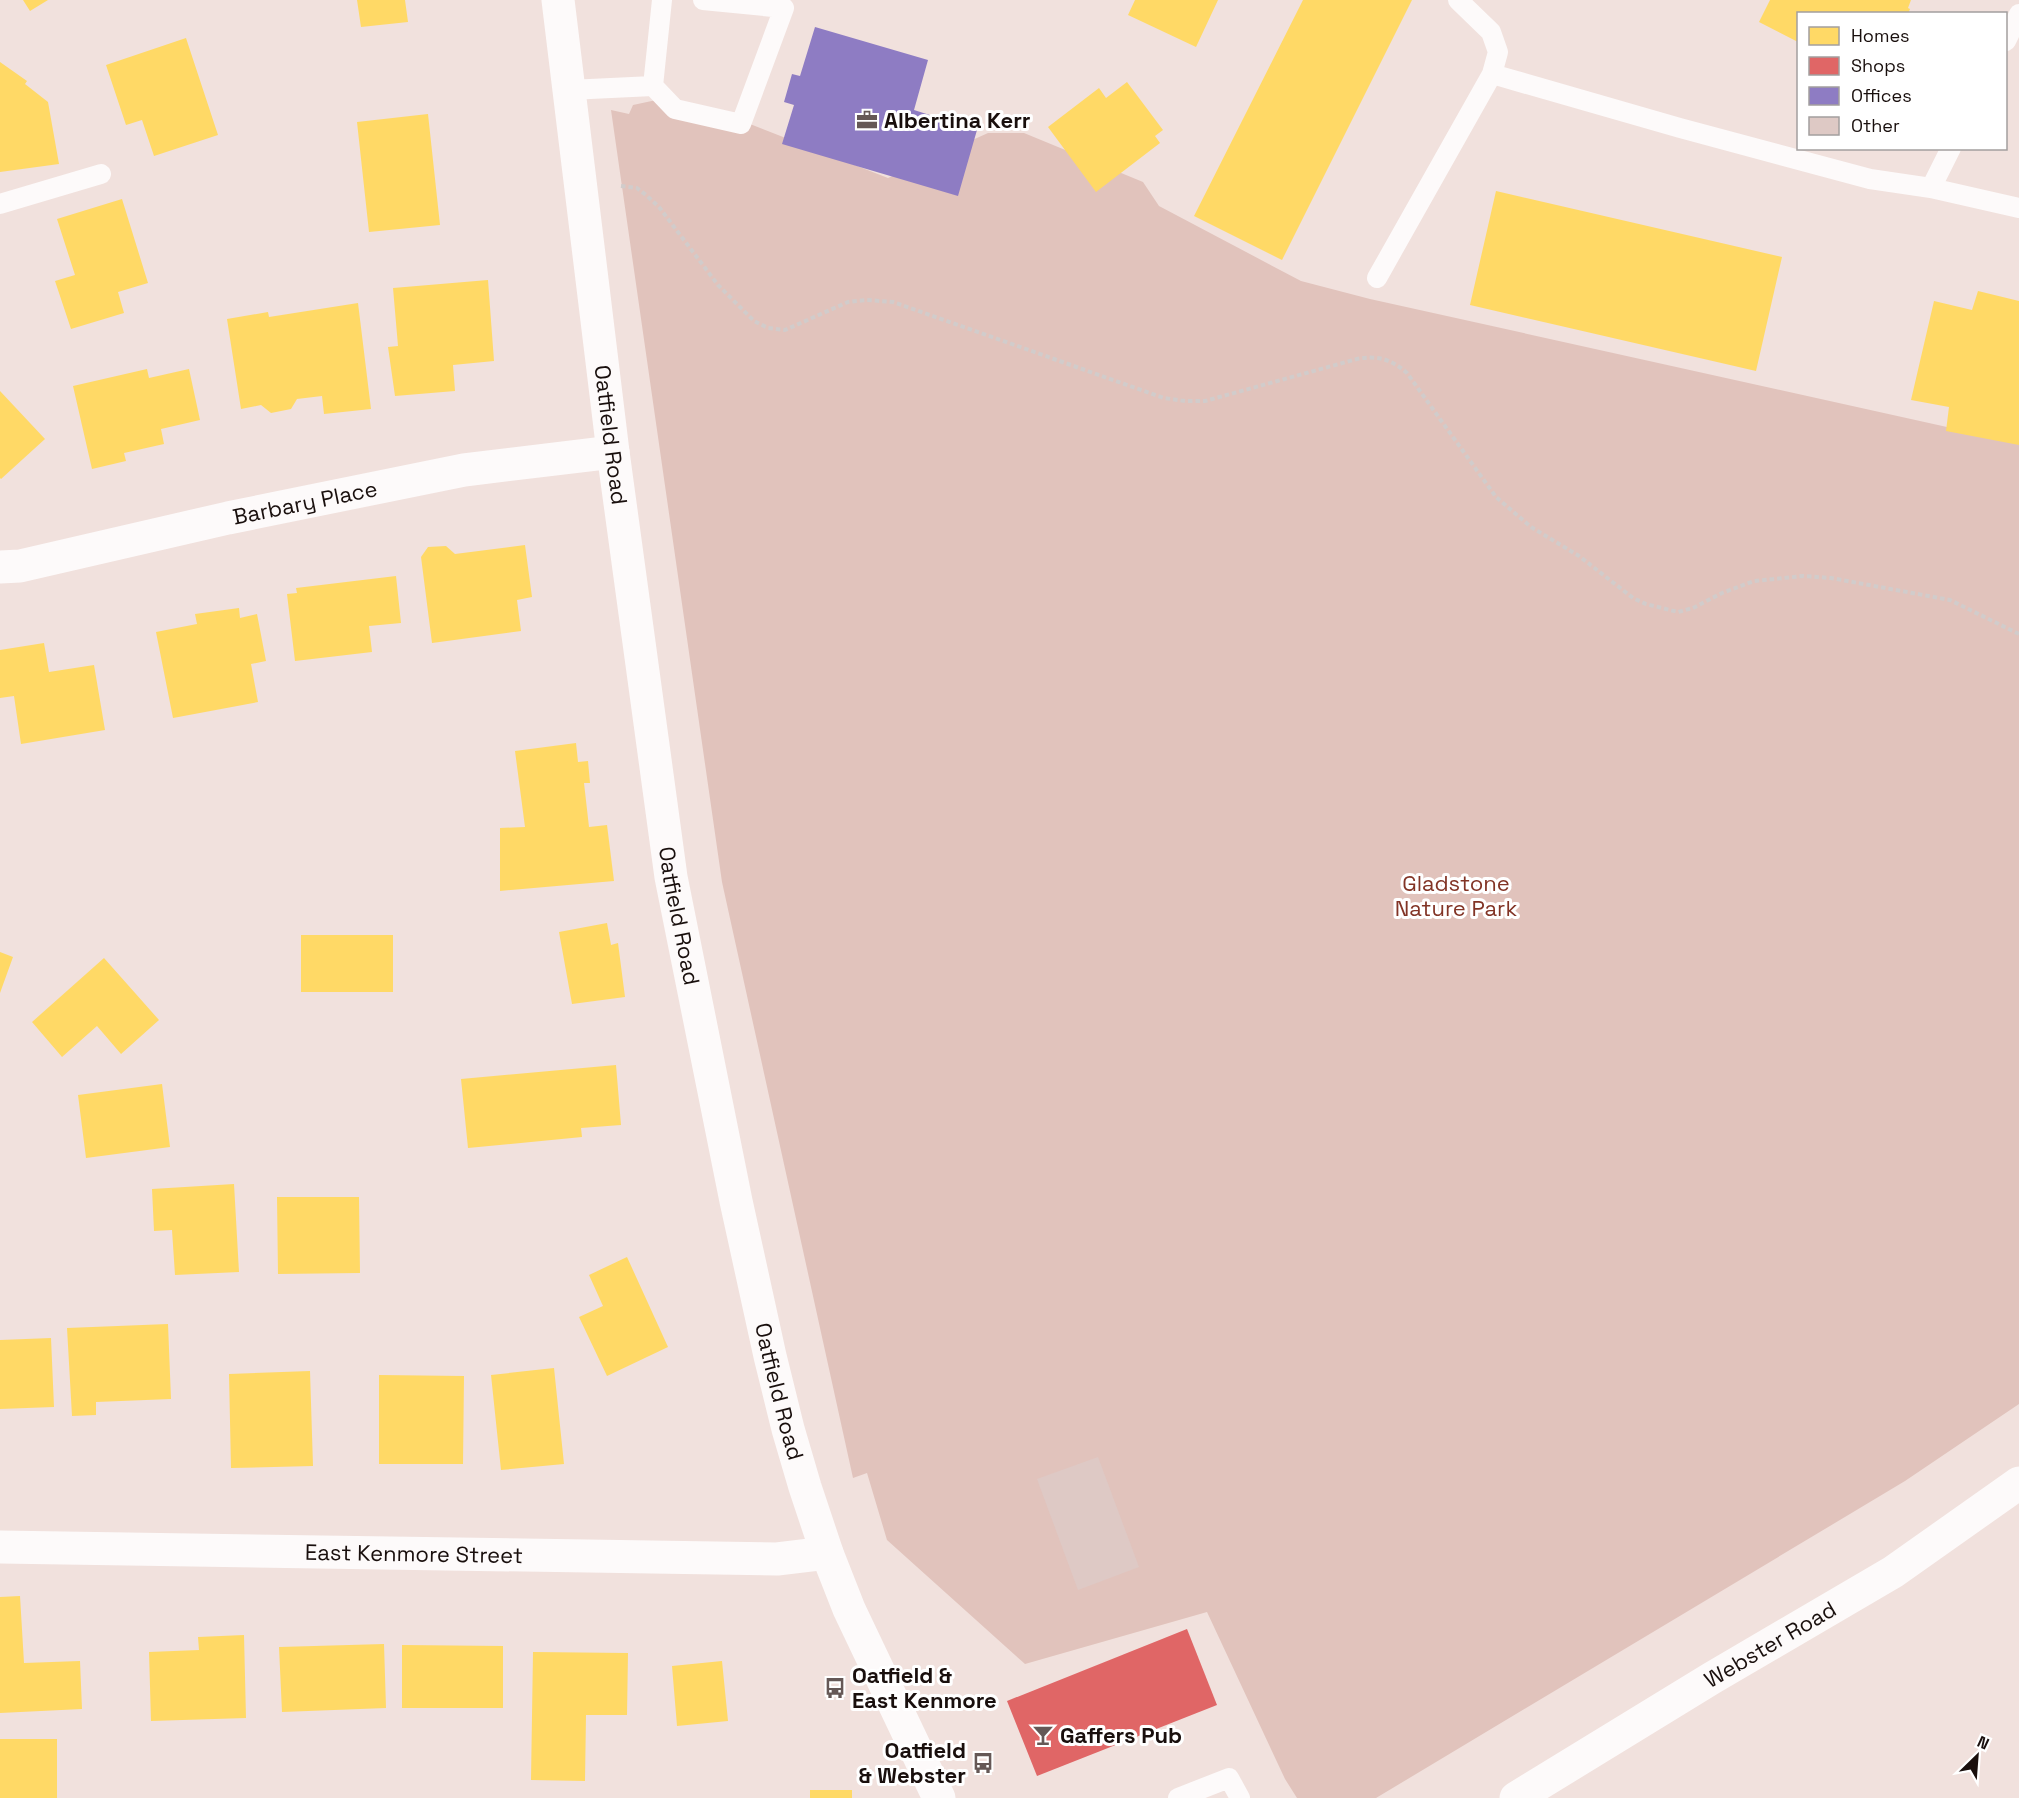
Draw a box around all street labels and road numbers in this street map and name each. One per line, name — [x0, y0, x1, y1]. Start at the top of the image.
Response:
street label: Oatfield Road — [589, 363, 634, 506]
street label: Barbary Place — [230, 474, 380, 531]
street label: Oatfield Road — [653, 845, 706, 988]
street label: Oatfield Road — [749, 1320, 810, 1463]
street label: East Kenmore Street — [305, 1538, 523, 1569]
street label: Webster Road — [1699, 1595, 1841, 1694]

